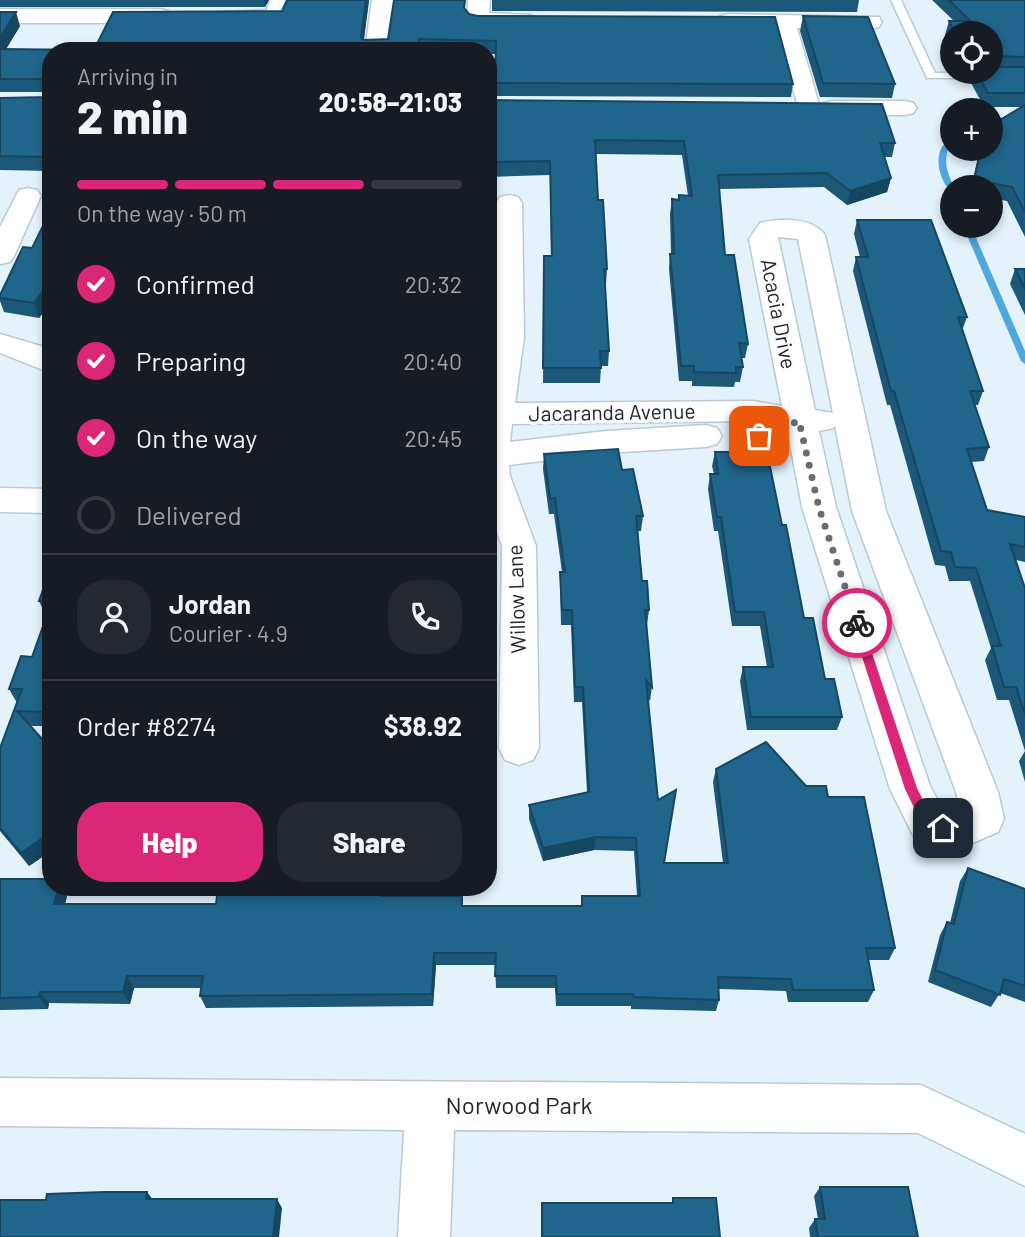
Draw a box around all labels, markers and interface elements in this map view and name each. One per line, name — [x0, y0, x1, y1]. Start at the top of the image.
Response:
map controls — [940, 21, 1003, 238]
button: locate — [940, 21, 1003, 84]
text: Arriving in — [77, 62, 178, 90]
text: 20:58–21:03 — [319, 86, 462, 117]
text: 2 min — [77, 88, 188, 143]
button: + — [940, 98, 1003, 161]
button: − — [940, 175, 1003, 238]
text: On the way · 50 m — [77, 199, 247, 227]
street label: Acacia Drive — [757, 256, 802, 371]
icon: check — [77, 265, 115, 303]
text: Confirmed — [136, 268, 255, 299]
text: 20:32 — [405, 270, 462, 298]
icon: check — [77, 342, 115, 380]
text: Preparing — [136, 345, 246, 376]
text: 20:40 — [403, 347, 462, 375]
street label: Jacaranda Avenue — [528, 398, 696, 425]
pin — [729, 406, 789, 466]
icon: bag — [740, 417, 778, 455]
icon: check — [77, 419, 115, 457]
text: On the way — [136, 422, 257, 453]
text: 20:45 — [404, 424, 462, 452]
text: Delivered — [136, 499, 242, 530]
street label: Willow Lane — [501, 544, 530, 654]
button: person — [77, 580, 151, 654]
button: phone — [388, 580, 462, 654]
text: Jordan — [169, 588, 251, 619]
courier — [822, 588, 892, 658]
icon: bike — [838, 604, 876, 642]
text: Courier · 4.9 — [169, 619, 288, 647]
text: Order #8274 — [77, 710, 216, 741]
text: $38.92 — [384, 710, 462, 741]
pin — [913, 798, 973, 858]
button: Help — [77, 802, 263, 882]
button: Share — [277, 802, 462, 882]
icon: home — [924, 809, 962, 847]
street label: Norwood Park — [446, 1090, 592, 1119]

